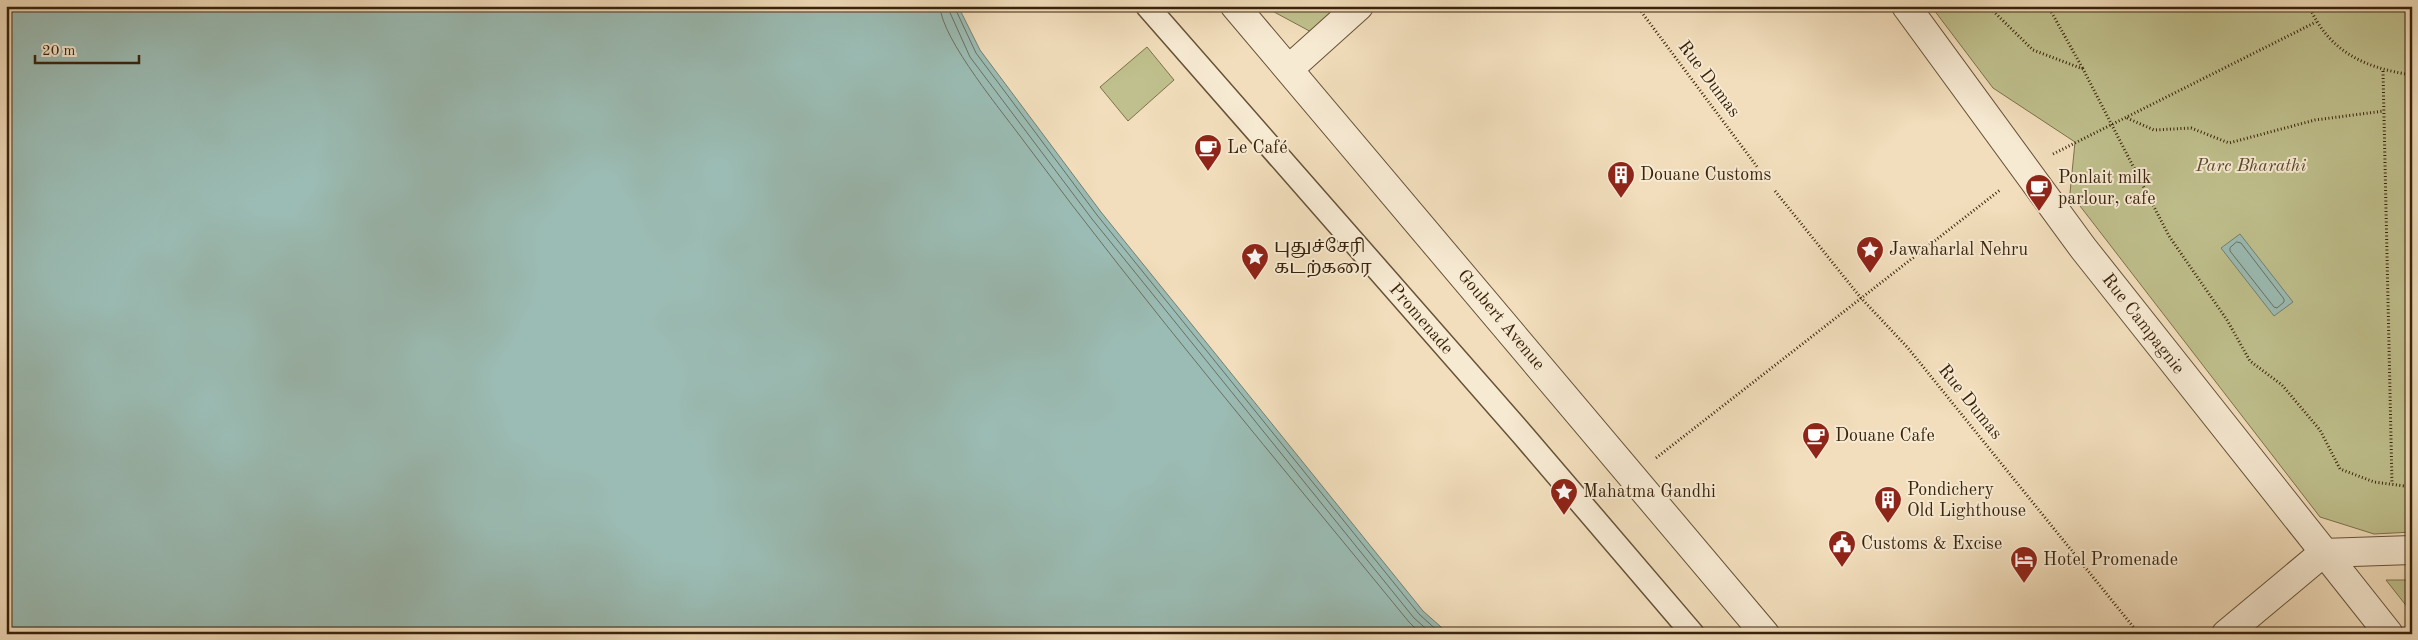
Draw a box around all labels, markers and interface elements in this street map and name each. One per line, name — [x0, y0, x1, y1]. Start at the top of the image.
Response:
scale bar — [35, 32, 139, 64]
street label: Rue Dumas — [1675, 37, 1744, 121]
text: 20 m — [42, 44, 76, 59]
cafe icon: Le Café — [1193, 133, 1223, 172]
place label: Le Café — [1227, 139, 1288, 157]
park label: Parc Bharathi — [2195, 157, 2306, 175]
building icon: Douane Customs — [1606, 160, 1636, 199]
place label: Douane Customs — [1640, 166, 1772, 184]
place label: Ponlait milk parlour, cafe — [2058, 169, 2155, 208]
cafe icon: Ponlait milk parlour, cafe — [2024, 173, 2054, 212]
place icon: Jawaharlal Nehru — [1855, 235, 1885, 274]
place label: புதுச்சேரி கடற்கரை — [1274, 237, 1372, 278]
place label: Jawaharlal Nehru — [1889, 241, 2028, 259]
place icon: புதுச்சேரி கடற்கரை — [1240, 242, 1270, 281]
street label: Goubert Avenue — [1454, 266, 1548, 374]
street label: Rue Campagnie — [2098, 270, 2188, 378]
street label: Promenade — [1386, 280, 1456, 358]
street label: Rue Dumas — [1935, 361, 2006, 443]
cafe icon: Douane Cafe — [1801, 421, 1831, 460]
place label: Douane Cafe — [1835, 427, 1935, 445]
place icon: Mahatma Gandhi — [1549, 477, 1579, 516]
place label: Pondichery Old Lighthouse — [1907, 481, 2026, 520]
place label: Mahatma Gandhi — [1583, 483, 1716, 501]
building icon: Pondichery Old Lighthouse — [1873, 485, 1903, 524]
public building icon: Customs & Excise — [1827, 529, 1857, 568]
place label: Customs & Excise — [1861, 535, 2002, 553]
hotel icon: Hotel Promenade — [2009, 545, 2039, 584]
place label: Hotel Promenade — [2043, 551, 2178, 569]

